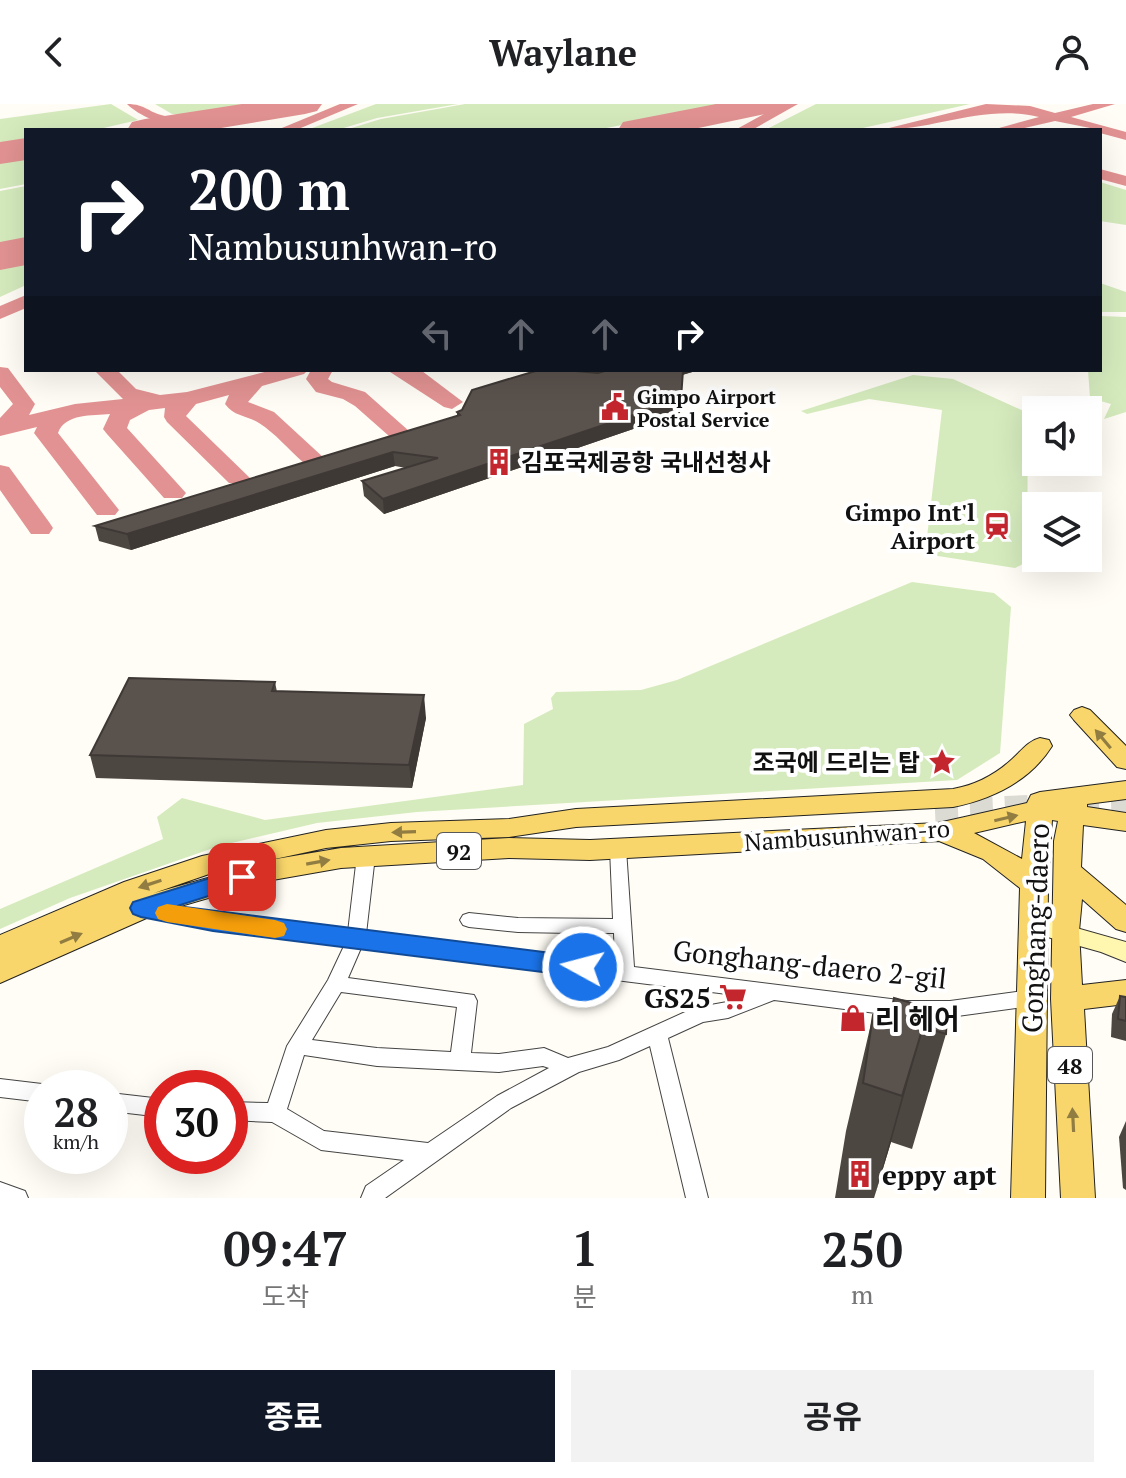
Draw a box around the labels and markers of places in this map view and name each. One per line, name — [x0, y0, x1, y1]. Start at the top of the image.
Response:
place label: Gimpo Airport Postal Service — [637, 383, 776, 433]
public building icon: Gimpo Airport Postal Service — [600, 392, 630, 422]
place label: 김포국제공항 국내선청사 — [521, 446, 770, 478]
building icon: 김포국제공항 국내선청사 — [484, 447, 514, 477]
place label: Gimpo Int'l Airport — [845, 496, 975, 556]
station icon: Gimpo Int'l Airport — [982, 511, 1012, 541]
place label: 조국에 드리는 탑 — [752, 746, 920, 778]
place icon: 조국에 드리는 탑 — [927, 747, 957, 777]
pin — [208, 843, 276, 911]
place label: GS25 — [644, 979, 711, 1016]
supermarket icon: GS25 — [718, 982, 748, 1012]
place label: 리 헤어 — [875, 1000, 960, 1037]
shop icon: 리 헤어 — [838, 1003, 868, 1033]
place label: eppy apt — [882, 1156, 997, 1193]
building icon: eppy apt — [845, 1159, 875, 1189]

